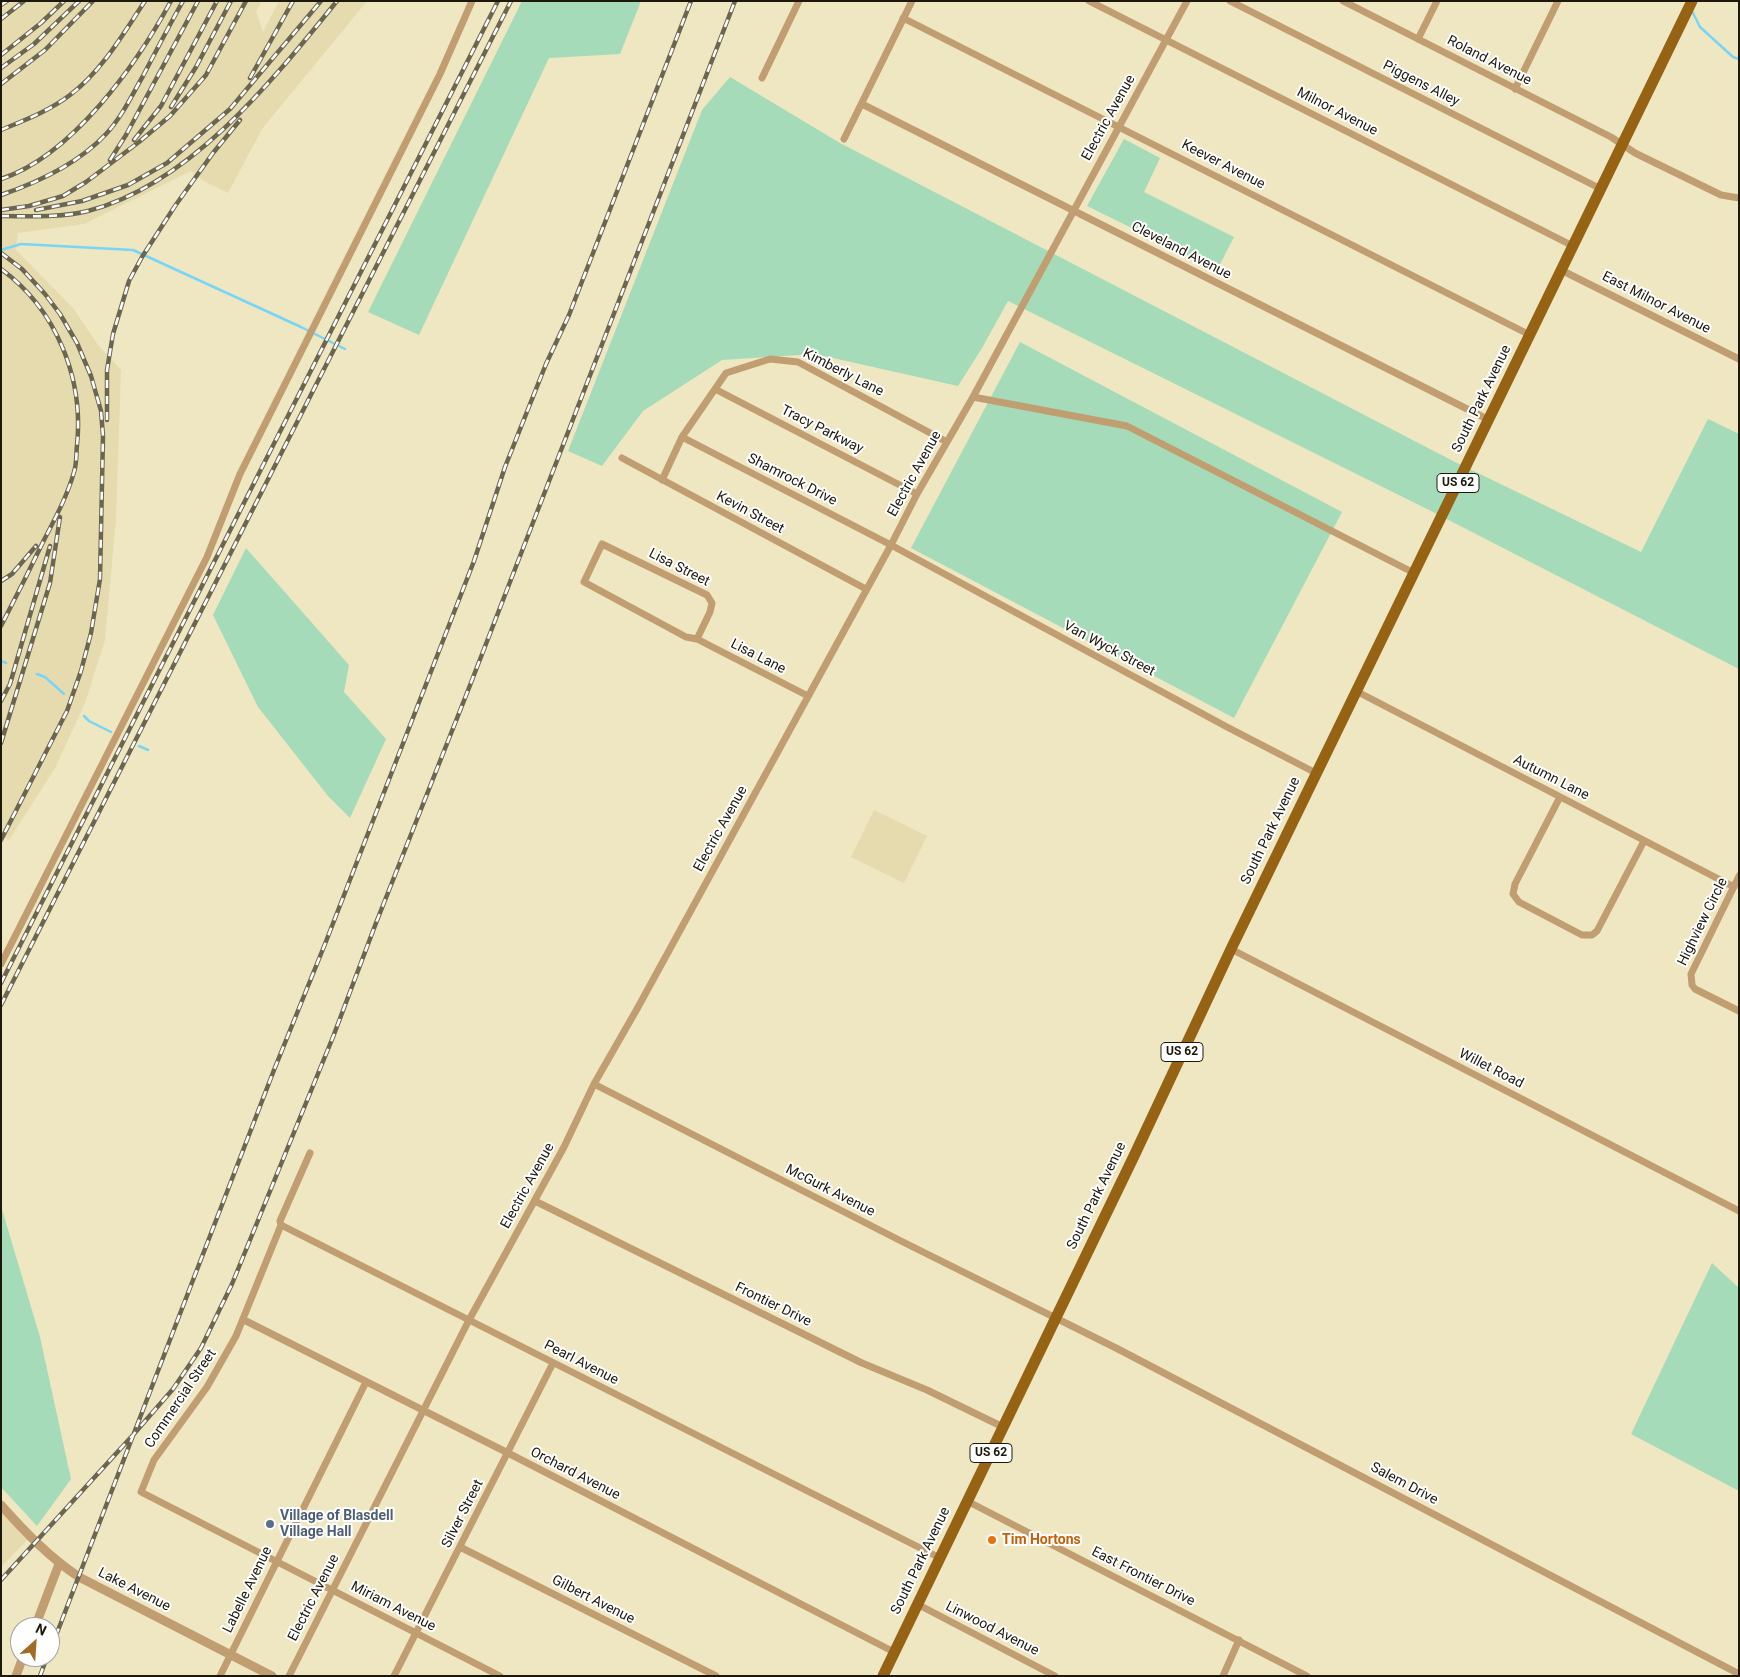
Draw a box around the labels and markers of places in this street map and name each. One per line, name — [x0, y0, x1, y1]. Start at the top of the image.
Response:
place label: Village of Blasdell Village Hall — [280, 1508, 393, 1540]
marker: Village of Blasdell Village Hall — [264, 1518, 276, 1530]
place label: Tim Hortons — [1002, 1532, 1081, 1548]
marker: Tim Hortons — [986, 1534, 998, 1546]

